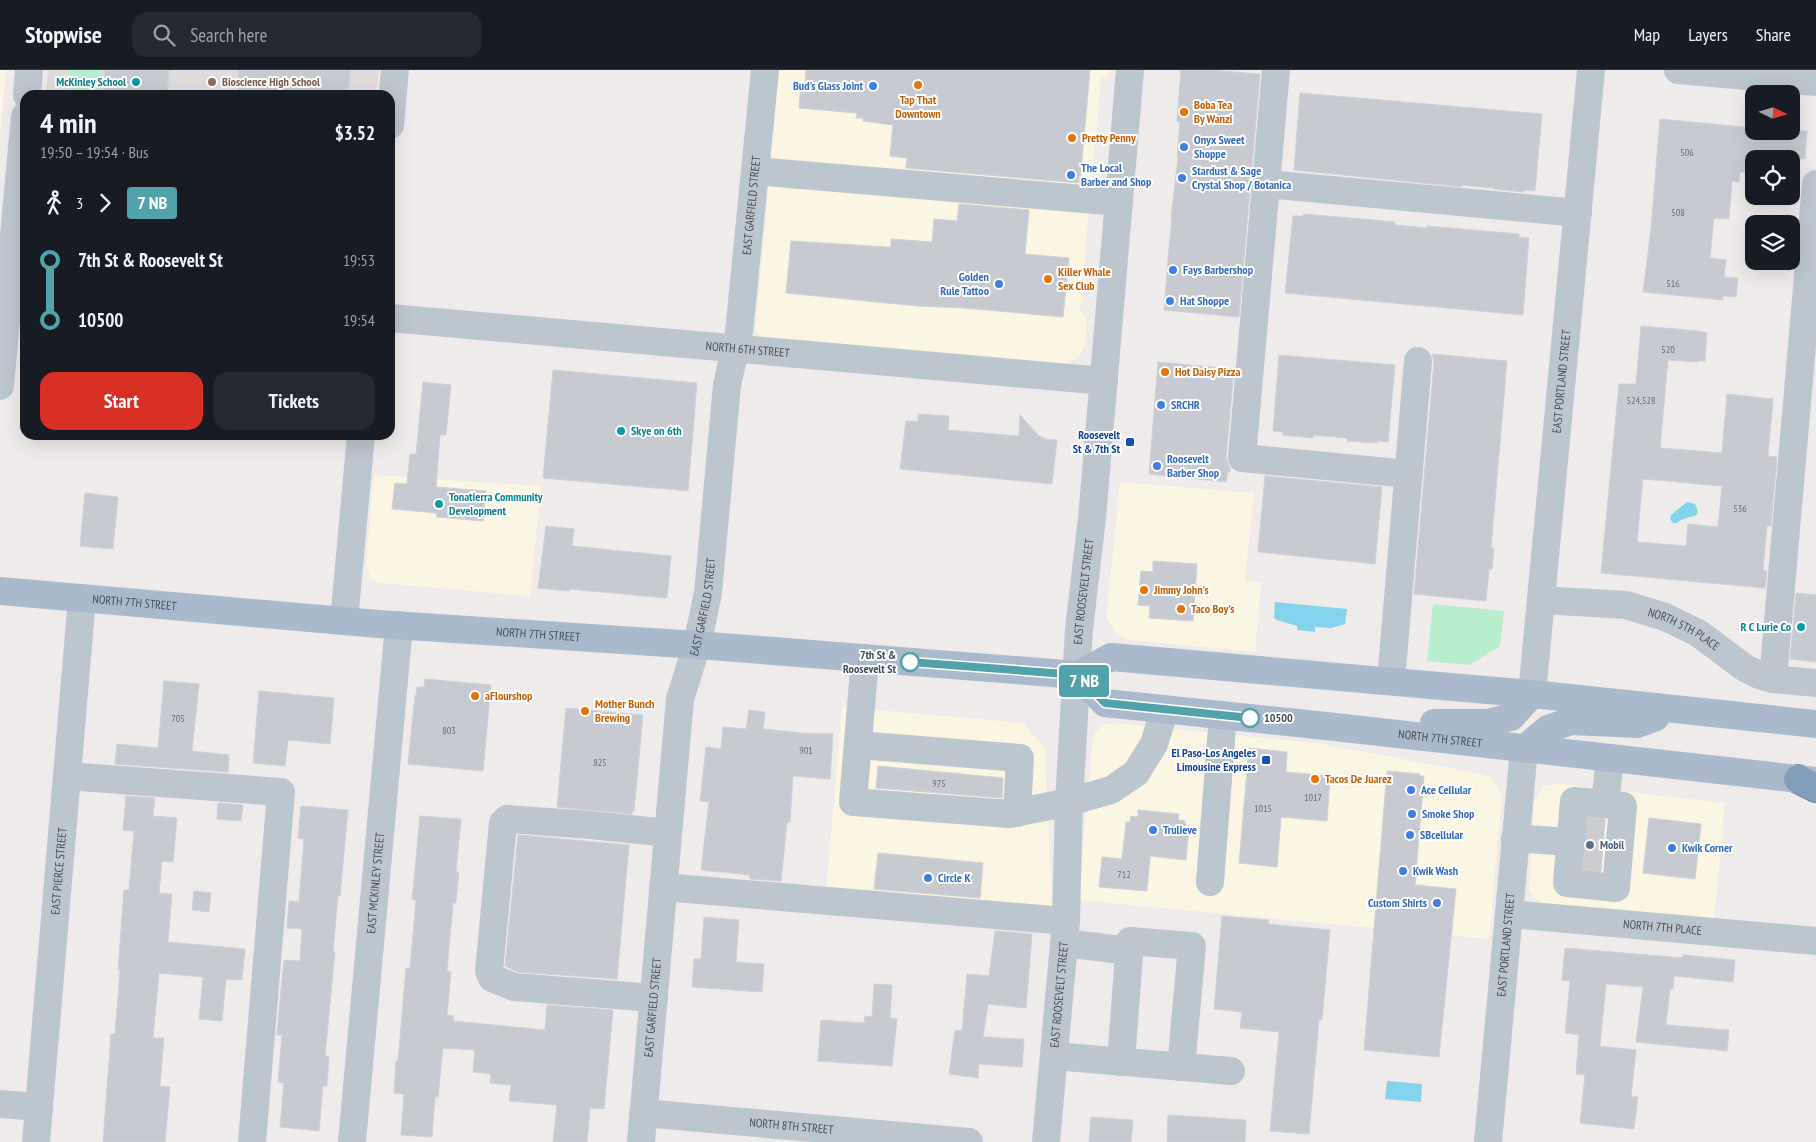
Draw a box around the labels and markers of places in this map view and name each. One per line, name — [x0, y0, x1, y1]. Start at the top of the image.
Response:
place label: McKinley School — [56, 74, 126, 89]
place label: Bioscience High School — [222, 74, 320, 89]
marker: McKinley School — [130, 76, 142, 88]
marker: Bioscience High School — [206, 76, 218, 88]
place label: Bud's Glass Joint — [793, 78, 864, 93]
marker: Tap That Downtown — [912, 79, 924, 91]
marker: Bud's Glass Joint — [867, 80, 879, 92]
place label: Tap That Downtown — [895, 92, 941, 121]
place label: Boba Tea By Wanzi — [1194, 97, 1233, 126]
marker: Boba Tea By Wanzi — [1178, 106, 1190, 118]
place label: Pretty Penny — [1082, 130, 1136, 145]
marker: Pretty Penny — [1066, 132, 1078, 144]
place label: Onyx Sweet Shoppe — [1194, 132, 1245, 161]
marker: Onyx Sweet Shoppe — [1178, 141, 1190, 153]
place label: The Local Barber and Shop — [1081, 160, 1152, 189]
place label: Stardust & Sage Crystal Shop / Botanica — [1192, 163, 1291, 192]
marker: The Local Barber and Shop — [1065, 169, 1077, 181]
marker: Stardust & Sage Crystal Shop / Botanica — [1176, 172, 1188, 184]
place label: Fays Barbershop — [1183, 262, 1254, 277]
place label: Killer Whale Sex Club — [1058, 264, 1111, 293]
marker: Fays Barbershop — [1167, 264, 1179, 276]
place label: Golden Rule Tattoo — [940, 269, 990, 298]
marker: Killer Whale Sex Club — [1042, 273, 1054, 285]
marker: Golden Rule Tattoo — [993, 278, 1005, 290]
place label: Hat Shoppe — [1180, 293, 1229, 308]
marker: Hat Shoppe — [1164, 295, 1176, 307]
place label: Hot Daisy Pizza — [1175, 364, 1240, 379]
marker: Hot Daisy Pizza — [1159, 366, 1171, 378]
place label: SRCHR — [1171, 397, 1200, 412]
marker: SRCHR — [1155, 399, 1167, 411]
place label: Skye on 6th — [631, 423, 682, 438]
marker: Skye on 6th — [615, 425, 627, 437]
place label: Roosevelt St & 7th St — [1073, 427, 1121, 456]
marker: Roosevelt St & 7th St — [1124, 436, 1136, 448]
place label: Roosevelt Barber Shop — [1167, 451, 1220, 480]
marker: Roosevelt Barber Shop — [1151, 460, 1163, 472]
place label: Tonatierra Community Development — [449, 489, 543, 518]
marker: Tonatierra Community Development — [433, 498, 445, 510]
place label: Jimmy John's — [1153, 582, 1209, 597]
marker: Jimmy John's — [1138, 584, 1150, 596]
place label: Taco Boy's — [1191, 601, 1234, 616]
marker: Taco Boy's — [1175, 603, 1187, 615]
place label: R C Lurie Co — [1741, 619, 1792, 634]
marker: R C Lurie Co — [1795, 621, 1807, 633]
place label: 7th St & Roosevelt St — [843, 647, 897, 676]
marker: 7th St & Roosevelt St — [900, 652, 920, 672]
place label: aFlourshop — [485, 688, 533, 703]
marker: aFlourshop — [469, 690, 481, 702]
place label: Mother Bunch Brewing — [595, 696, 655, 725]
marker: Mother Bunch Brewing — [579, 705, 591, 717]
marker: 10500 — [1240, 708, 1260, 728]
place label: 10500 — [1264, 710, 1293, 725]
place label: El Paso-Los Angeles Limousine Express — [1171, 745, 1256, 774]
marker: El Paso-Los Angeles Limousine Express — [1260, 754, 1272, 766]
place label: Tacos De Juarez — [1325, 771, 1392, 786]
marker: Tacos De Juarez — [1309, 773, 1321, 785]
place label: Ace Cellular — [1420, 782, 1472, 797]
marker: Ace Cellular — [1405, 784, 1417, 796]
place label: Smoke Shop — [1422, 806, 1475, 821]
marker: Smoke Shop — [1406, 808, 1418, 820]
place label: Trulieve — [1163, 822, 1197, 837]
marker: Trulieve — [1147, 824, 1159, 836]
place label: SBcellular — [1420, 827, 1463, 842]
marker: SBcellular — [1404, 829, 1416, 841]
place label: Mobil — [1600, 837, 1624, 852]
marker: Mobil — [1584, 839, 1596, 851]
place label: Kwik Corner — [1682, 840, 1733, 855]
marker: Kwik Corner — [1666, 842, 1678, 854]
place label: Kwik Wash — [1413, 863, 1458, 878]
marker: Kwik Wash — [1397, 865, 1409, 877]
place label: Circle K — [938, 870, 971, 885]
marker: Circle K — [922, 872, 934, 884]
place label: Custom Shirts — [1368, 895, 1427, 910]
marker: Custom Shirts — [1431, 897, 1443, 909]

